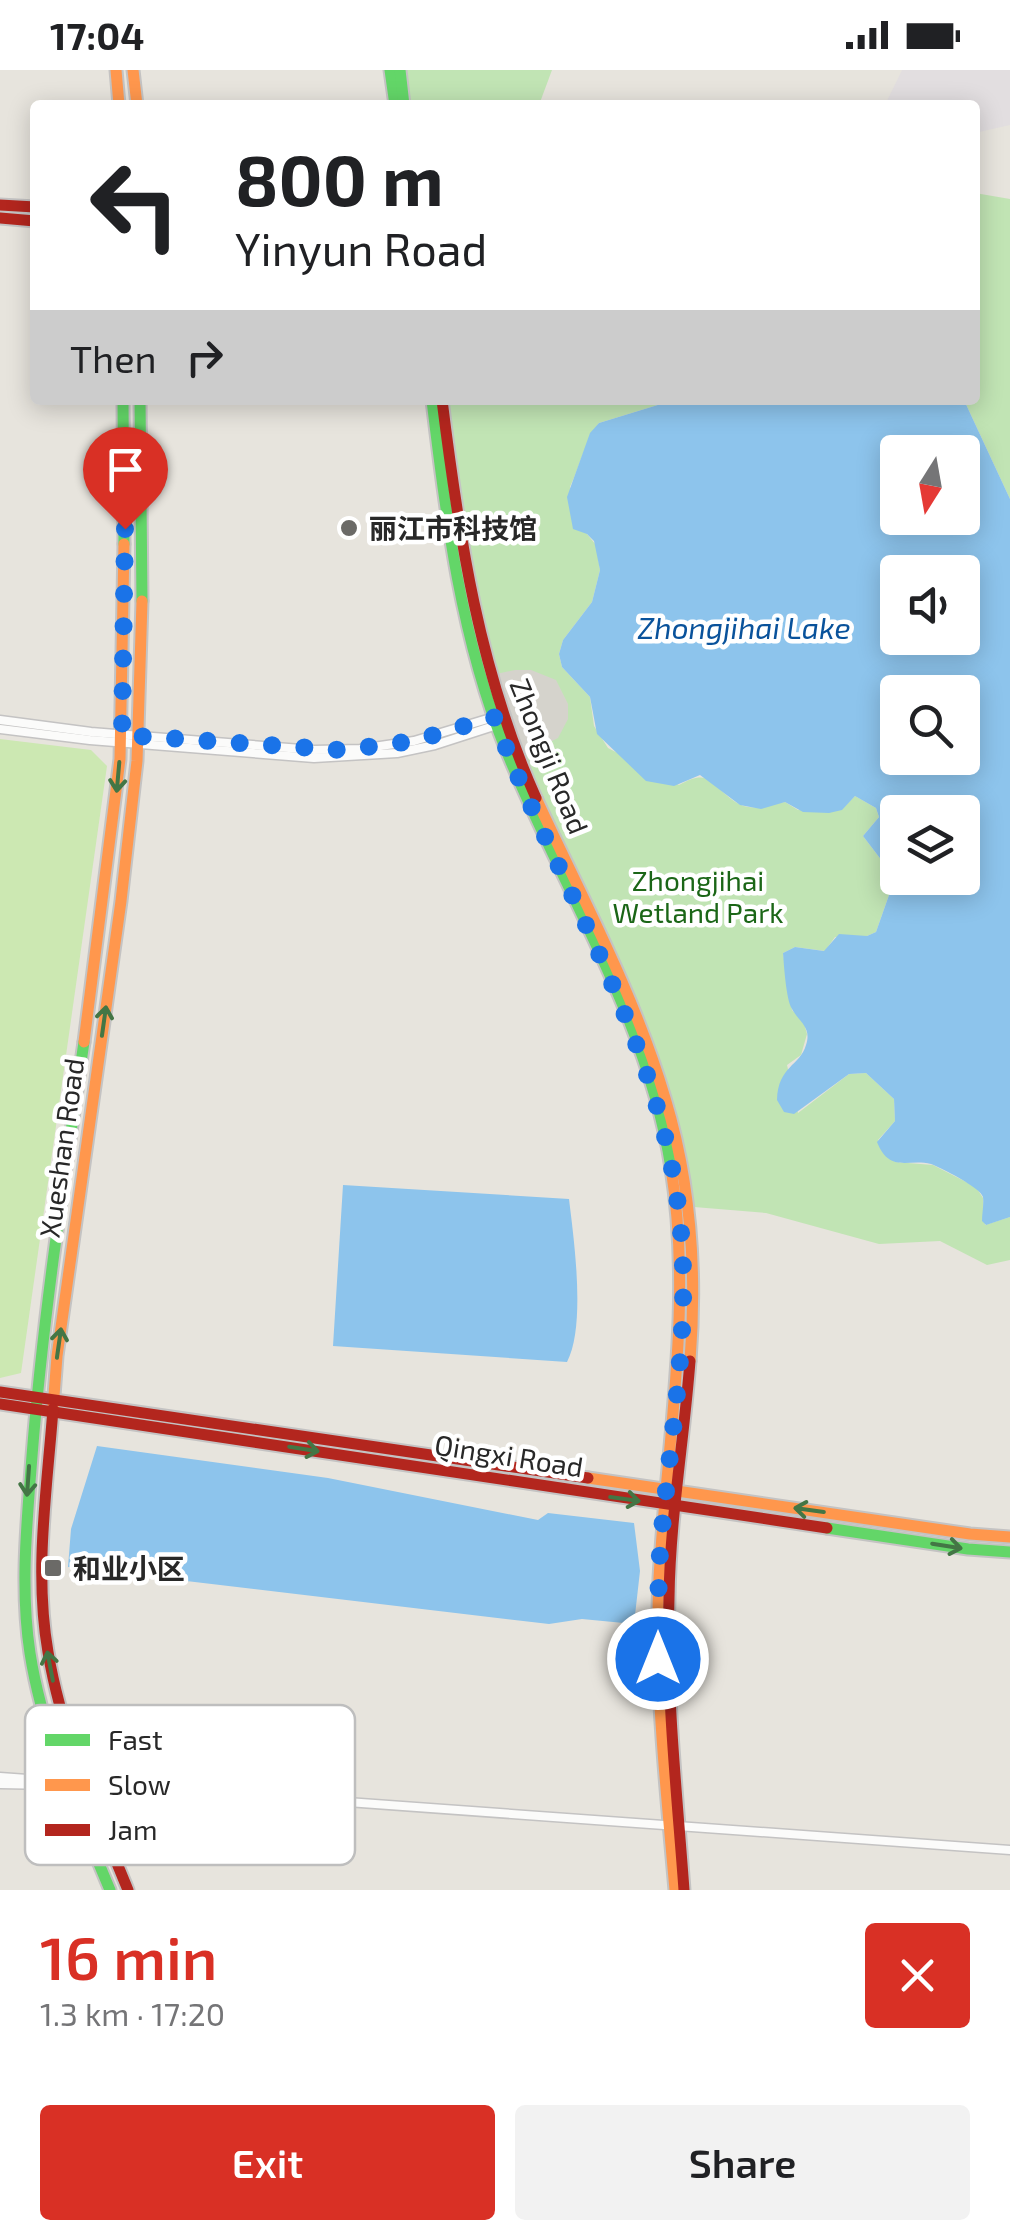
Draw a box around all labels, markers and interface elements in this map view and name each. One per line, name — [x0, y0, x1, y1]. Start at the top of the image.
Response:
text: 17:04 — [50, 12, 144, 58]
text: 800 m — [235, 136, 444, 220]
icon: left — [70, 140, 200, 270]
text: Yinyun Road — [235, 221, 487, 275]
icon: right — [177, 330, 232, 385]
text: Then — [70, 335, 157, 381]
pin — [83, 427, 168, 530]
north arrow — [880, 435, 980, 535]
map controls — [880, 435, 980, 895]
icon: arrive — [98, 442, 153, 497]
place label: 丽江市科技馆 — [369, 511, 537, 545]
marker: 丽江市科技馆 — [338, 517, 360, 539]
button: sound — [880, 555, 980, 655]
water label: Zhongjihai Lake — [637, 609, 851, 645]
street label: Zhongji Road — [503, 673, 597, 839]
button: search — [880, 675, 980, 775]
one-way arrow — [108, 761, 127, 793]
button: layers — [880, 795, 980, 895]
park label: Zhongjihai Wetland Park — [612, 863, 784, 929]
one-way arrow — [96, 1005, 114, 1038]
street label: Xueshan Road — [32, 1056, 90, 1240]
one-way arrow — [50, 1327, 69, 1359]
street label: Qingxi Road — [432, 1426, 586, 1484]
one-way arrow — [287, 1440, 320, 1458]
one-way arrow — [18, 1465, 37, 1497]
one-way arrow — [609, 1490, 641, 1508]
one-way arrow — [794, 1501, 826, 1519]
one-way arrow — [930, 1537, 963, 1555]
place label: 和业小区 — [73, 1551, 185, 1585]
marker: 和业小区 — [42, 1557, 64, 1579]
position arrow — [606, 1607, 710, 1711]
one-way arrow — [40, 1651, 59, 1683]
legend — [25, 1705, 355, 1865]
text: Fast — [108, 1722, 163, 1756]
text: Slow — [108, 1767, 171, 1801]
text: Jam — [108, 1812, 157, 1846]
text: 16 min — [40, 1920, 217, 1992]
button: close — [865, 1923, 970, 2028]
text: 1.3 km · 17:20 — [40, 1994, 225, 2032]
button: Exit — [40, 2105, 495, 2220]
button: Share — [515, 2105, 970, 2220]

